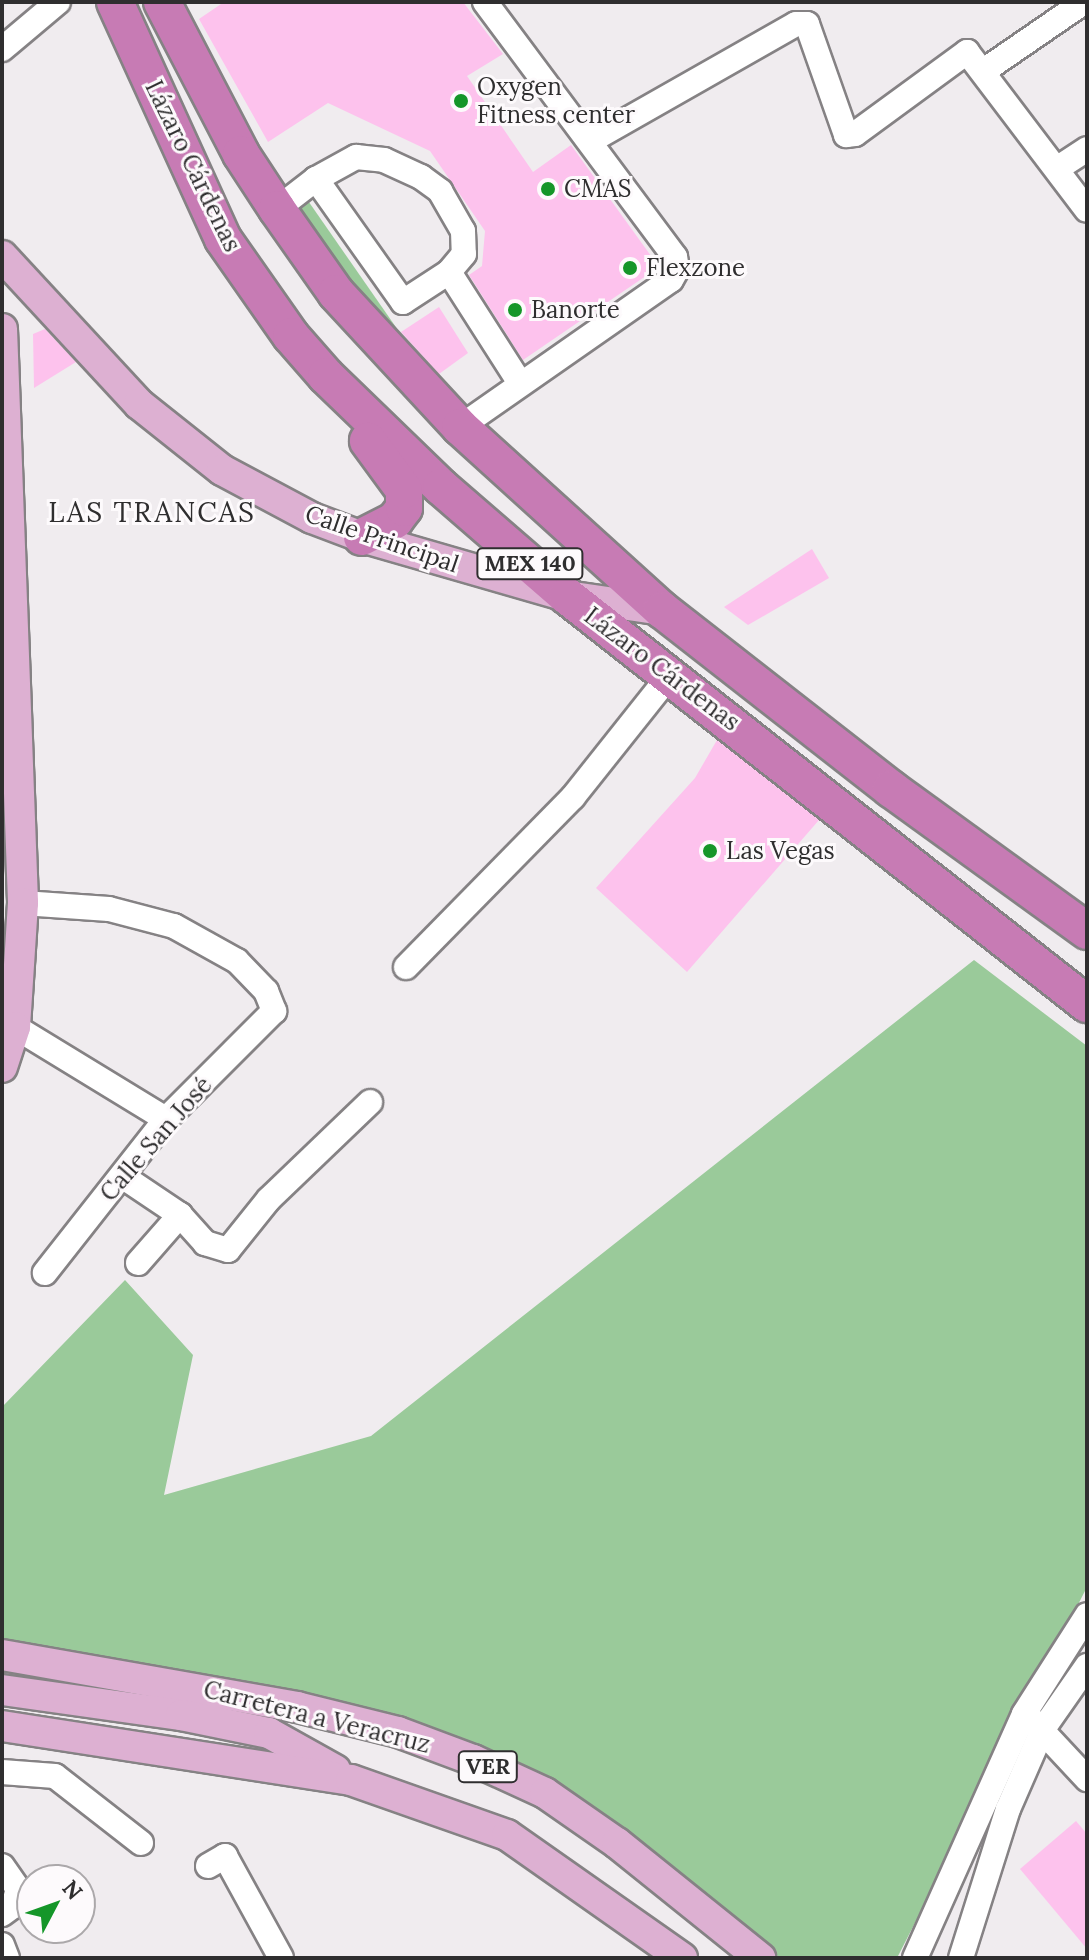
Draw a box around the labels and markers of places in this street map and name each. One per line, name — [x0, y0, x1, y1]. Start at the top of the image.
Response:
place label: Oxygen Fitness center — [477, 73, 635, 129]
marker: Oxygen Fitness center — [452, 92, 470, 110]
place label: CMAS — [564, 175, 631, 203]
marker: CMAS — [539, 180, 557, 198]
place label: Flexzone — [646, 254, 745, 282]
marker: Flexzone — [621, 259, 639, 277]
place label: Banorte — [531, 296, 620, 324]
marker: Banorte — [506, 301, 524, 319]
place label: Las Vegas — [726, 837, 835, 865]
marker: Las Vegas — [701, 842, 719, 860]

